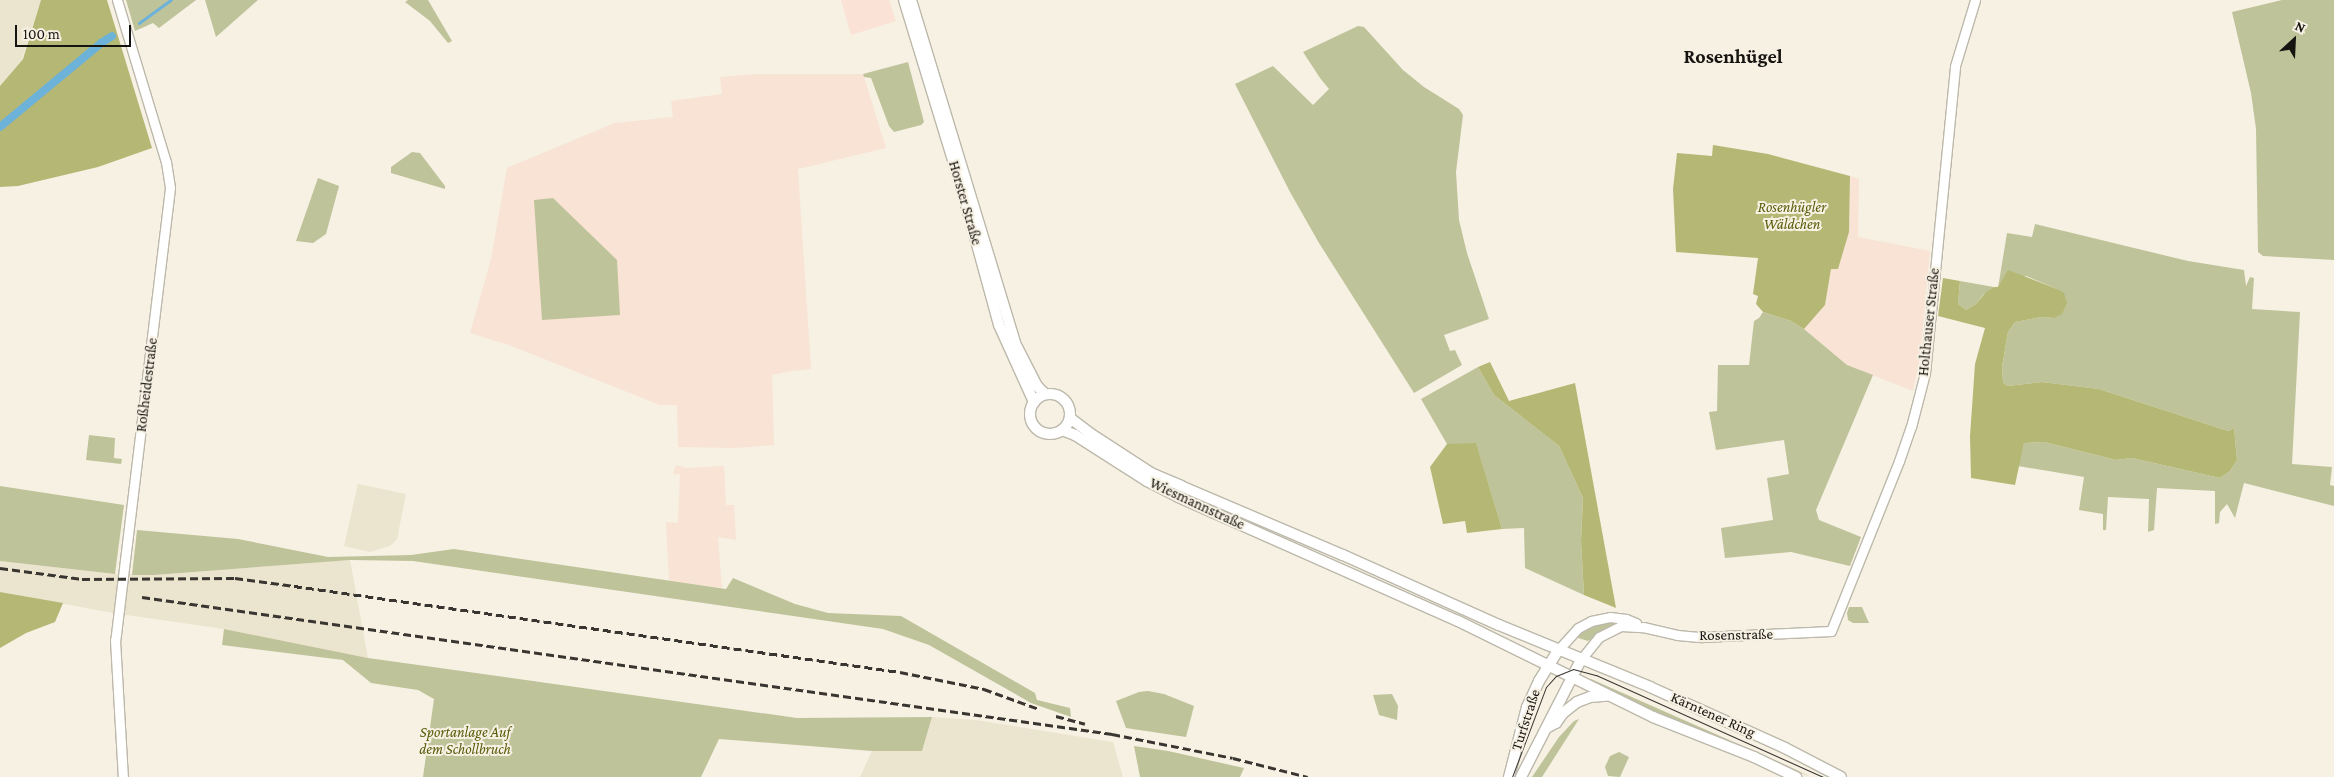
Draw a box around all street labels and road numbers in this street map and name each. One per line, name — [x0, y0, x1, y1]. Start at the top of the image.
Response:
street label: Horster Straße — [944, 159, 986, 247]
street label: Holthauser Straße — [1914, 267, 1944, 377]
street label: Roßheidestraße — [132, 337, 162, 433]
street label: Wiesmannstraße — [1147, 474, 1247, 534]
street label: Rosenstraße — [1699, 625, 1773, 645]
street label: Turfstraße — [1508, 687, 1544, 753]
street label: Kärntener Ring — [1668, 688, 1758, 742]

